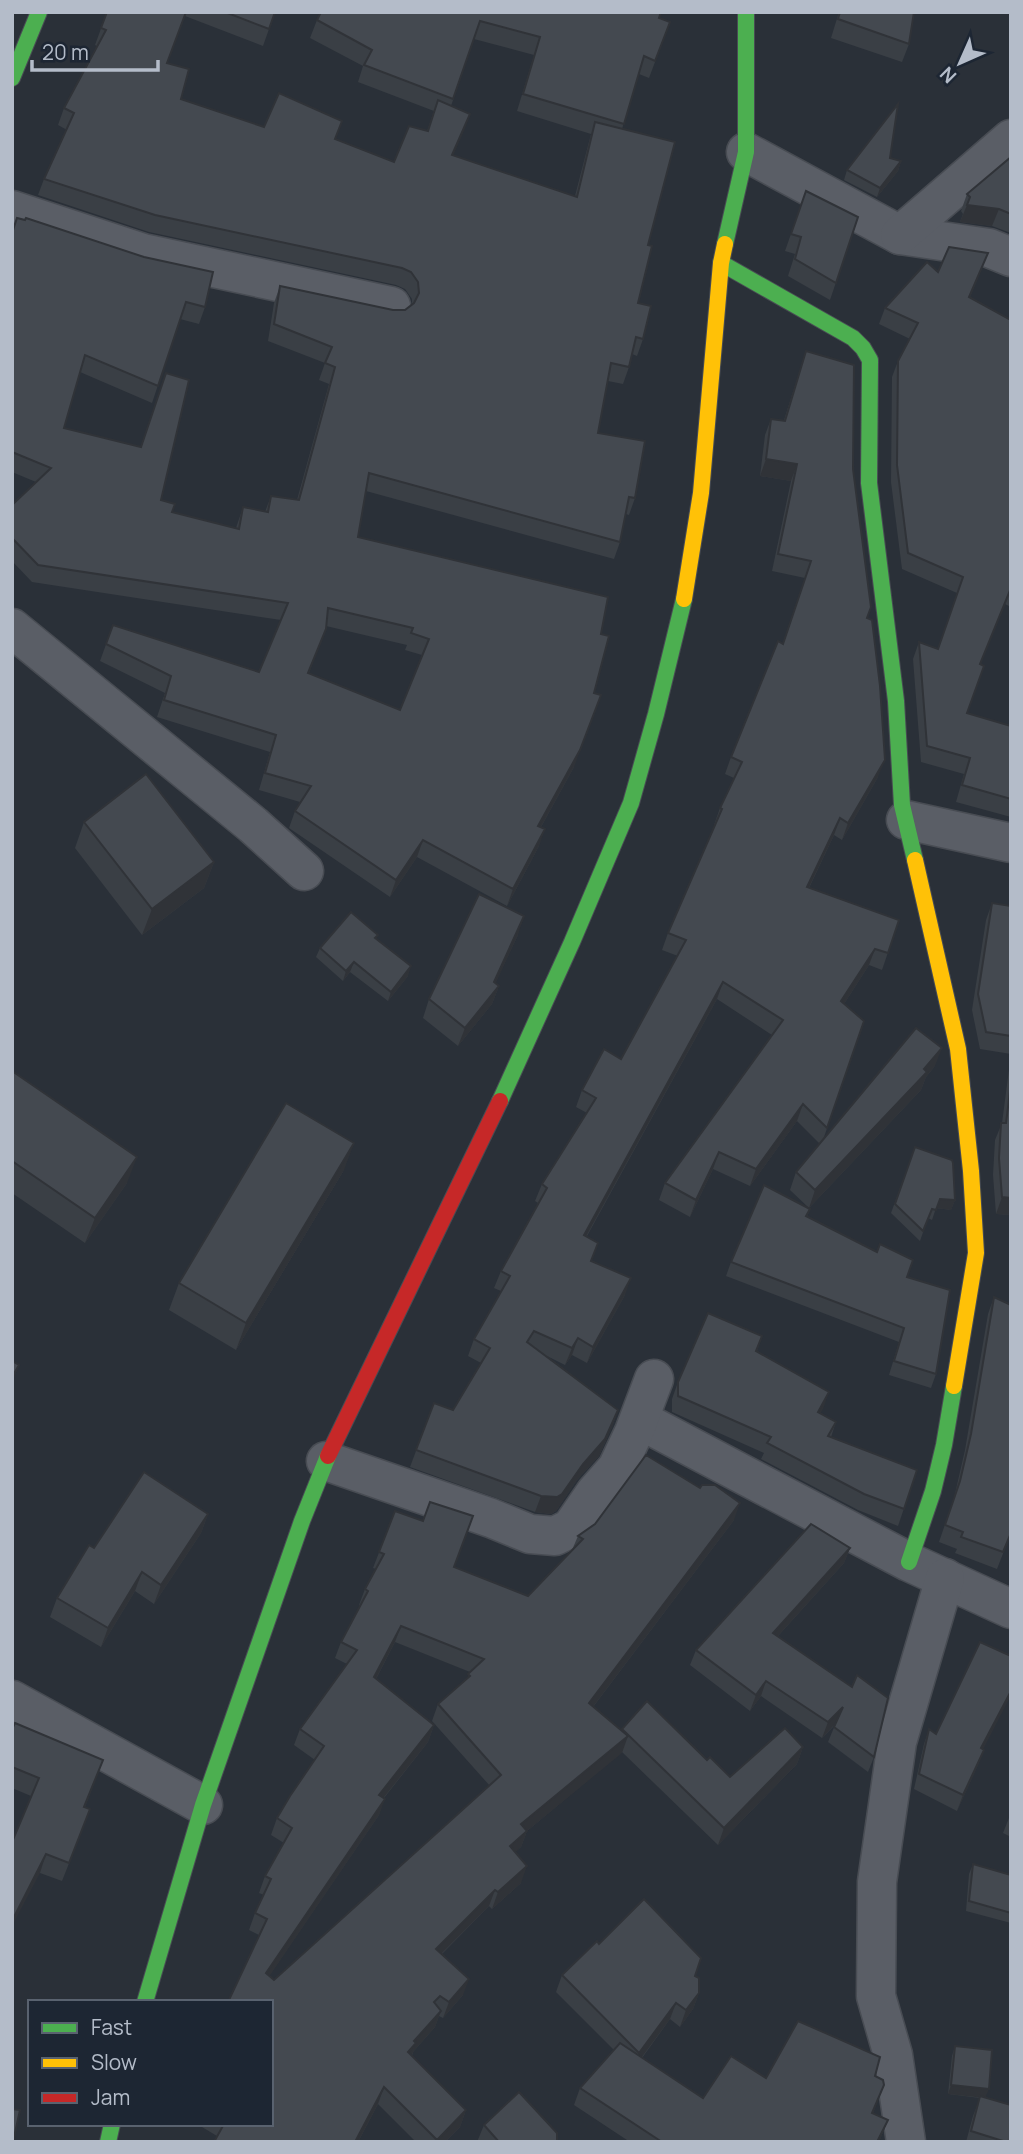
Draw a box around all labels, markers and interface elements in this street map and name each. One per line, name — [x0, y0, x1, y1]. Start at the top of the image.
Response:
scale bar — [32, 28, 158, 72]
north arrow — [925, 28, 995, 98]
text: 20 m — [42, 38, 89, 66]
text: N — [934, 61, 962, 89]
legend — [28, 2000, 273, 2126]
text: Fast — [91, 2013, 132, 2041]
text: Slow — [91, 2048, 137, 2076]
text: Jam — [91, 2083, 130, 2111]

